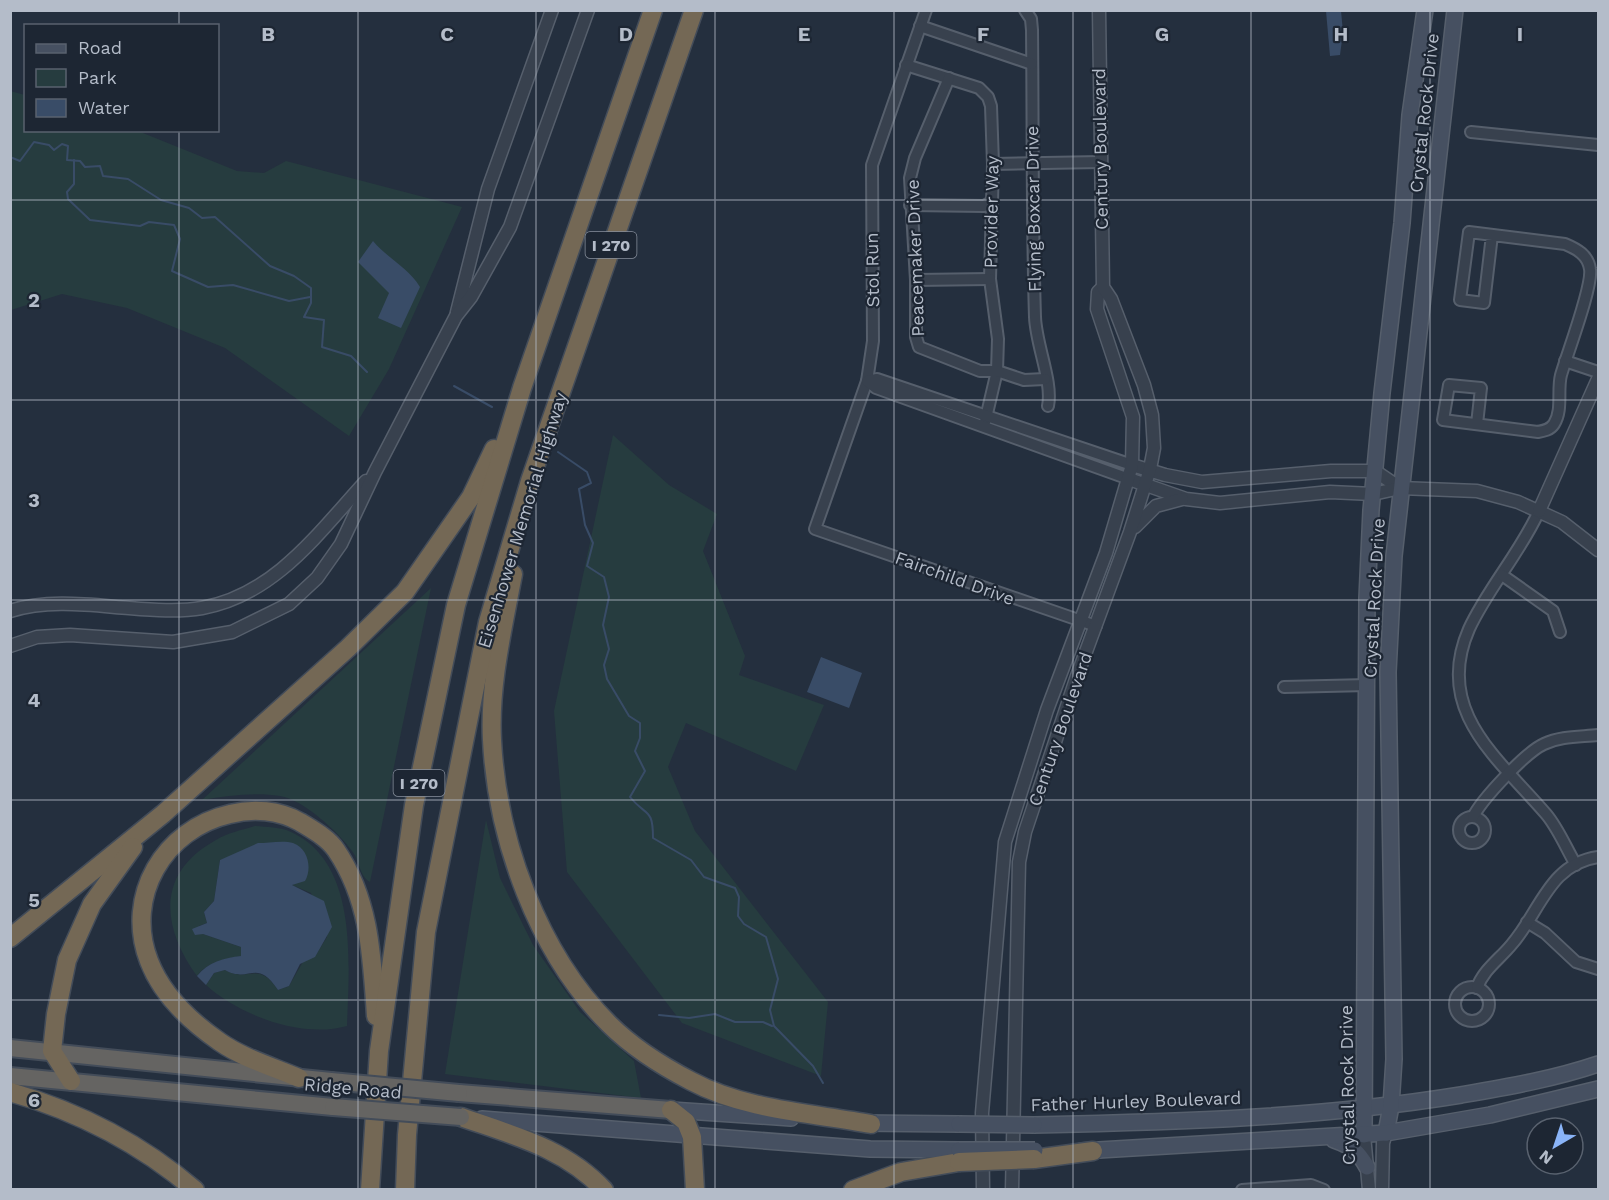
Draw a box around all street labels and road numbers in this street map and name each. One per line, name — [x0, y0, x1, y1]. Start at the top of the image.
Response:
street label: Crystal Rock Drive — [1405, 32, 1443, 194]
street label: Century Boulevard — [1088, 68, 1112, 230]
street label: Flying Boxcar Drive — [1021, 126, 1045, 292]
street label: Provider Way — [980, 155, 1002, 269]
street label: Peacemaker Drive — [902, 179, 928, 337]
road number: I 270 — [586, 232, 636, 258]
street label: Stol Run — [861, 232, 883, 308]
street label: Eisenhower Memorial Highway — [473, 389, 571, 650]
street label: Crystal Rock Drive — [1359, 517, 1389, 679]
street label: Fairchild Drive — [892, 547, 1018, 609]
street label: Century Boulevard — [1024, 649, 1096, 809]
road number: I 270 — [394, 770, 444, 796]
street label: Crystal Rock Drive — [1335, 1005, 1359, 1165]
street label: Ridge Road — [303, 1073, 403, 1103]
street label: Father Hurley Boulevard — [1030, 1087, 1242, 1115]

